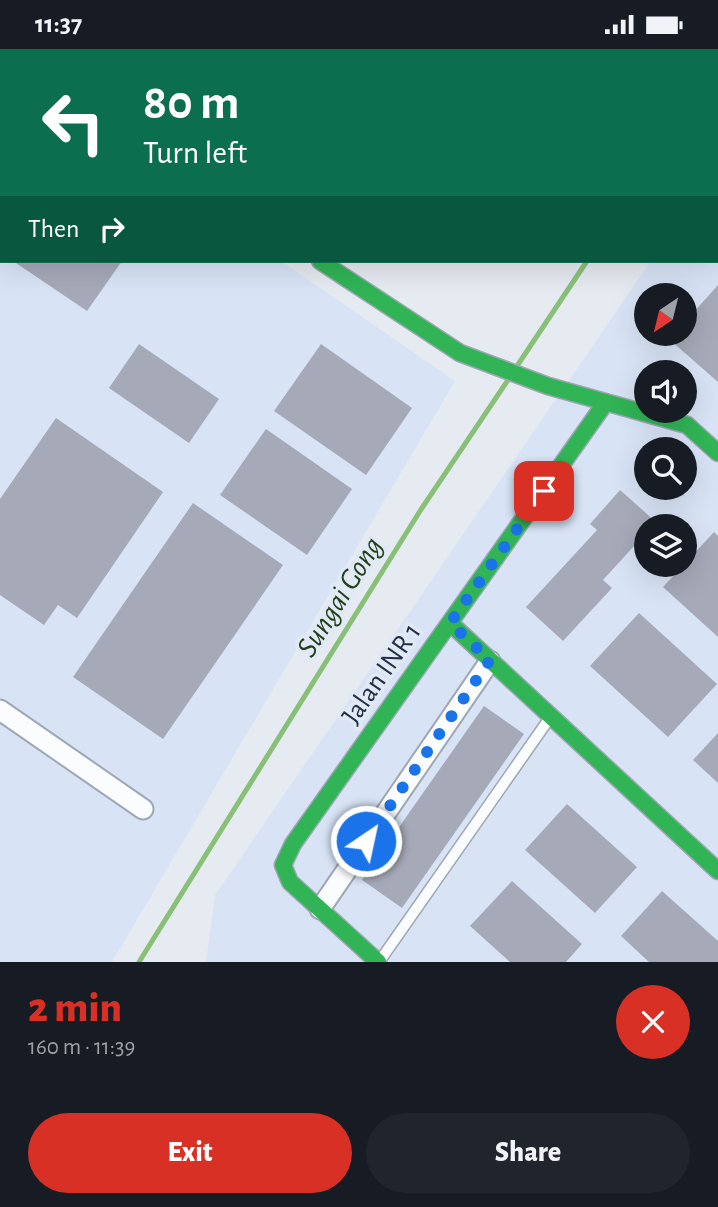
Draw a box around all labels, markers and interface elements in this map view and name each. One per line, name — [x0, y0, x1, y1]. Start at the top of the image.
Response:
text: 11:37 — [35, 11, 82, 37]
icon: left — [28, 77, 119, 168]
text: 80 m — [143, 79, 240, 128]
text: Turn left — [143, 137, 247, 169]
icon: right — [93, 210, 131, 248]
text: Then — [28, 216, 79, 242]
north arrow — [634, 283, 696, 347]
map controls — [634, 283, 697, 577]
button: sound — [634, 360, 697, 423]
button: search — [634, 437, 697, 500]
pin — [514, 461, 574, 521]
icon: arrive — [525, 472, 563, 510]
button: layers — [634, 514, 697, 577]
water label: Sungai Gong — [291, 532, 389, 662]
street label: Jalan INR 1 — [337, 618, 427, 730]
position arrow — [329, 804, 403, 878]
button: close — [616, 985, 690, 1059]
text: 2 min — [28, 987, 122, 1029]
text: 160 m · 11:39 — [28, 1036, 135, 1059]
button: Exit — [28, 1113, 352, 1193]
button: Share — [366, 1113, 690, 1193]

